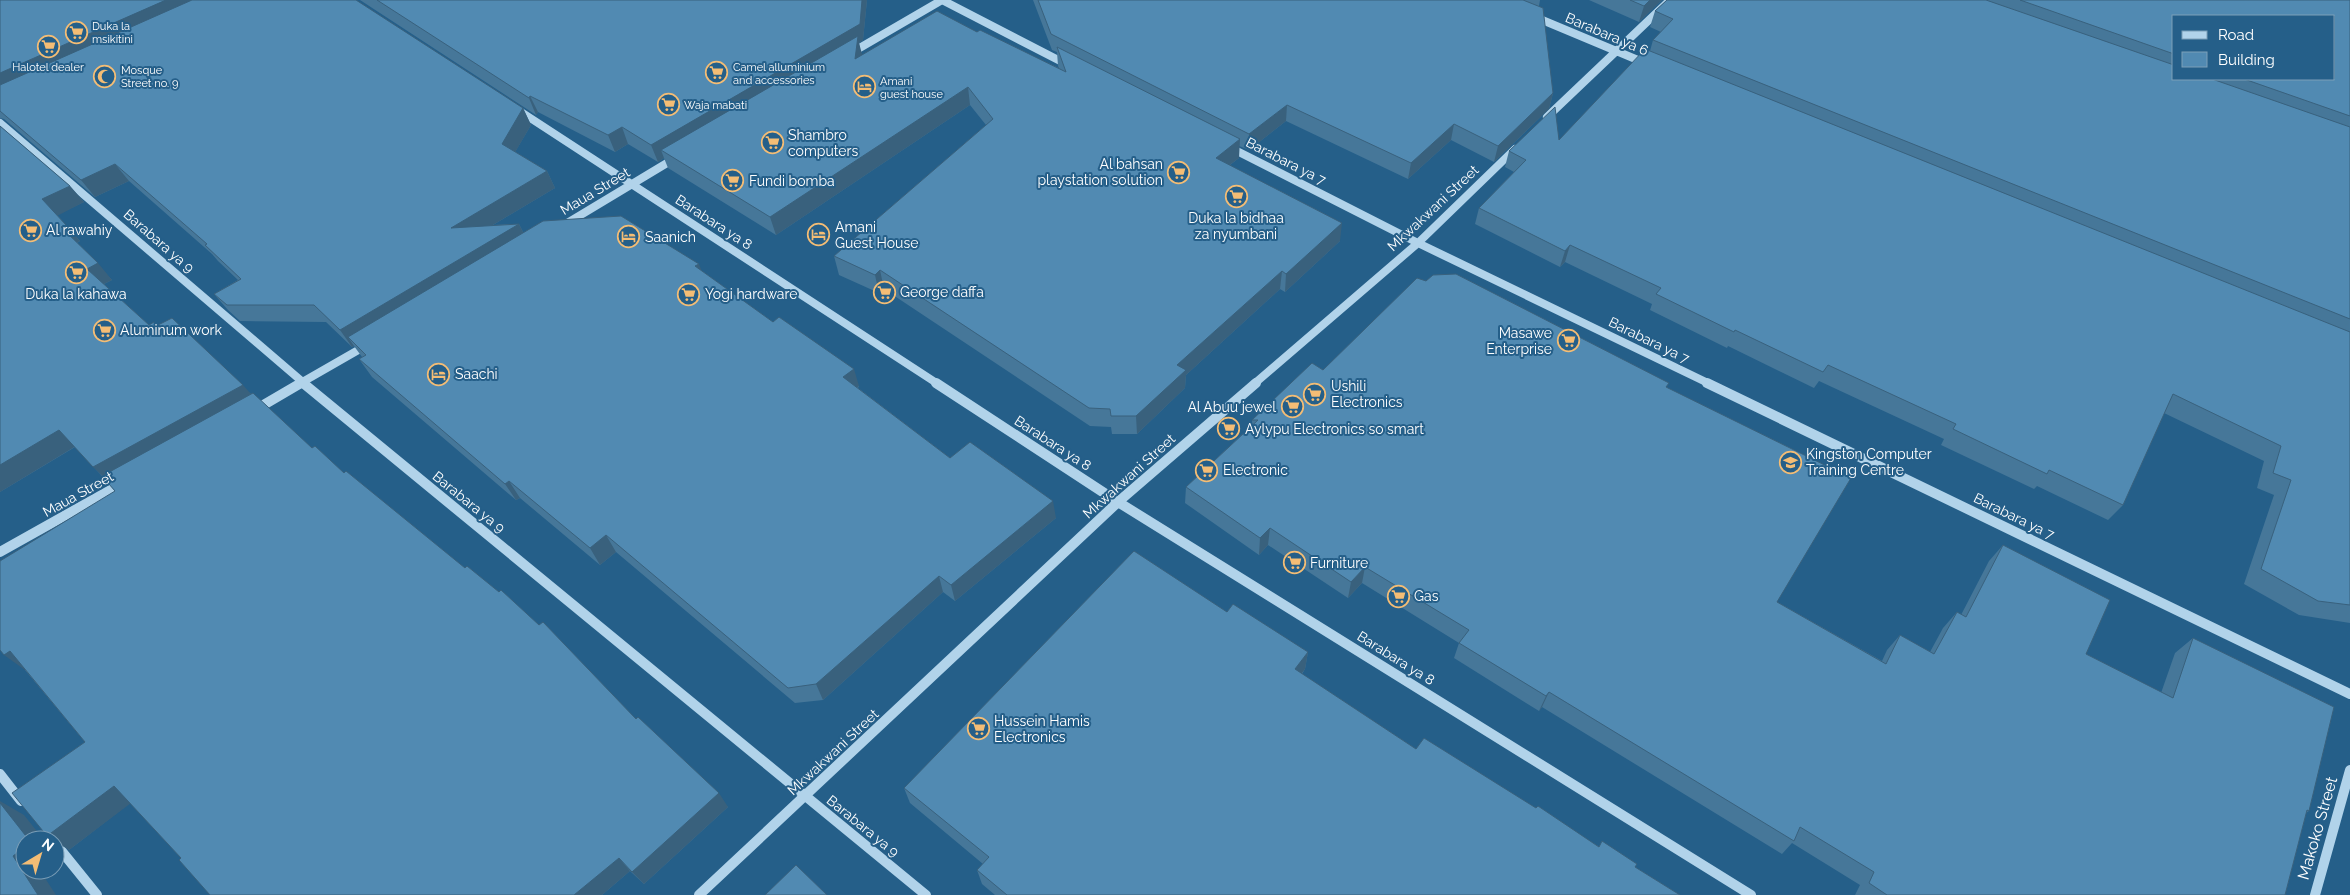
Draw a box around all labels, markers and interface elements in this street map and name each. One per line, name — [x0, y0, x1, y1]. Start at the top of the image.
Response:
street label: Barabara ya 6 — [1563, 9, 1651, 59]
legend — [2172, 15, 2335, 80]
supermarket icon: Duka la msikitini — [64, 20, 88, 44]
place label: Duka la msikitini — [92, 20, 133, 46]
text: Road — [2218, 26, 2254, 44]
supermarket icon: Halotel dealer — [36, 34, 60, 58]
text: Building — [2218, 51, 2275, 69]
place label: Halotel dealer — [12, 61, 84, 74]
supermarket icon: Camel alluminium and accessories — [705, 61, 729, 85]
place label: Camel alluminium and accessories — [733, 61, 825, 87]
mosque icon: Mosque Street no. 9 — [93, 64, 117, 88]
place label: Mosque Street no. 9 — [121, 64, 178, 90]
hotel icon: Amani guest house — [852, 75, 876, 99]
place label: Amani guest house — [880, 75, 943, 101]
supermarket icon: Waja mabati — [656, 93, 680, 117]
place label: Waja mabati — [684, 99, 747, 112]
place label: Shambro computers — [788, 127, 858, 159]
supermarket icon: Shambro computers — [760, 131, 784, 155]
street label: Barabara ya 7 — [1243, 134, 1329, 188]
place label: Al bahsan playstation solution — [1037, 156, 1163, 188]
supermarket icon: Al bahsan playstation solution — [1167, 160, 1191, 184]
street label: Mkwakwani Street — [1384, 162, 1482, 254]
street label: Maua Street — [557, 164, 633, 218]
supermarket icon: Fundi bomba — [721, 169, 745, 193]
place label: Fundi bomba — [749, 173, 835, 189]
supermarket icon: Duka la bidhaa za nyumbani — [1224, 184, 1248, 208]
street label: Barabara ya 8 — [673, 191, 755, 253]
street label: Barabara ya 9 — [120, 206, 198, 276]
place label: Duka la bidhaa za nyumbani — [1188, 210, 1284, 242]
supermarket icon: Al rawahiy — [18, 218, 42, 242]
place label: Amani Guest House — [835, 219, 918, 251]
place label: Al rawahiy — [46, 222, 113, 238]
hotel icon: Amani Guest House — [807, 223, 831, 247]
hotel icon: Saanich — [617, 225, 641, 249]
place label: Saanich — [645, 229, 696, 245]
supermarket icon: Duka la kahawa — [64, 260, 88, 284]
supermarket icon: George daffa — [872, 280, 896, 304]
supermarket icon: Yogi hardware — [677, 282, 701, 306]
place label: George daffa — [900, 284, 984, 300]
place label: Duka la kahawa — [25, 286, 127, 302]
place label: Yogi hardware — [705, 286, 797, 302]
street label: Barabara ya 7 — [1606, 314, 1692, 367]
supermarket icon: Aluminum work — [92, 318, 116, 342]
place label: Aluminum work — [120, 322, 222, 338]
place label: Masawe Enterprise — [1486, 325, 1552, 357]
supermarket icon: Masawe Enterprise — [1556, 329, 1580, 353]
hotel icon: Saachi — [427, 362, 451, 386]
place label: Saachi — [455, 366, 498, 382]
place label: Ushili Electronics — [1331, 378, 1403, 410]
supermarket icon: Ushili Electronics — [1303, 382, 1327, 406]
supermarket icon: Al Abuu jewel — [1280, 395, 1304, 419]
place label: Al Abuu jewel — [1187, 399, 1276, 415]
street label: Barabara ya 8 — [1012, 412, 1094, 474]
supermarket icon: Aylypu Electronics so smart — [1217, 417, 1241, 441]
place label: Aylypu Electronics so smart — [1245, 421, 1424, 437]
street label: Mkwakwani Street — [1080, 430, 1179, 522]
place label: Kingston Computer Training Centre — [1806, 446, 1932, 478]
school or university icon: Kingston Computer Training Centre — [1778, 450, 1802, 474]
supermarket icon: Electronic — [1195, 458, 1219, 482]
place label: Electronic — [1223, 462, 1288, 478]
street label: Maua Street — [40, 468, 116, 520]
street label: Barabara ya 9 — [430, 468, 508, 536]
street label: Barabara ya 7 — [1971, 490, 2057, 543]
supermarket icon: Furniture — [1282, 551, 1306, 575]
place label: Furniture — [1310, 555, 1368, 571]
supermarket icon: Gas — [1386, 584, 1410, 608]
place label: Gas — [1414, 588, 1439, 604]
street label: Barabara ya 8 — [1354, 628, 1438, 688]
street label: Mkwakwani Street — [784, 706, 882, 798]
place label: Hussein Hamis Electronics — [994, 713, 1090, 745]
supermarket icon: Hussein Hamis Electronics — [966, 717, 990, 741]
street label: Makoko Street — [2294, 774, 2341, 882]
street label: Barabara ya 9 — [824, 792, 902, 860]
north arrow — [15, 830, 65, 880]
text: N — [39, 835, 57, 854]

